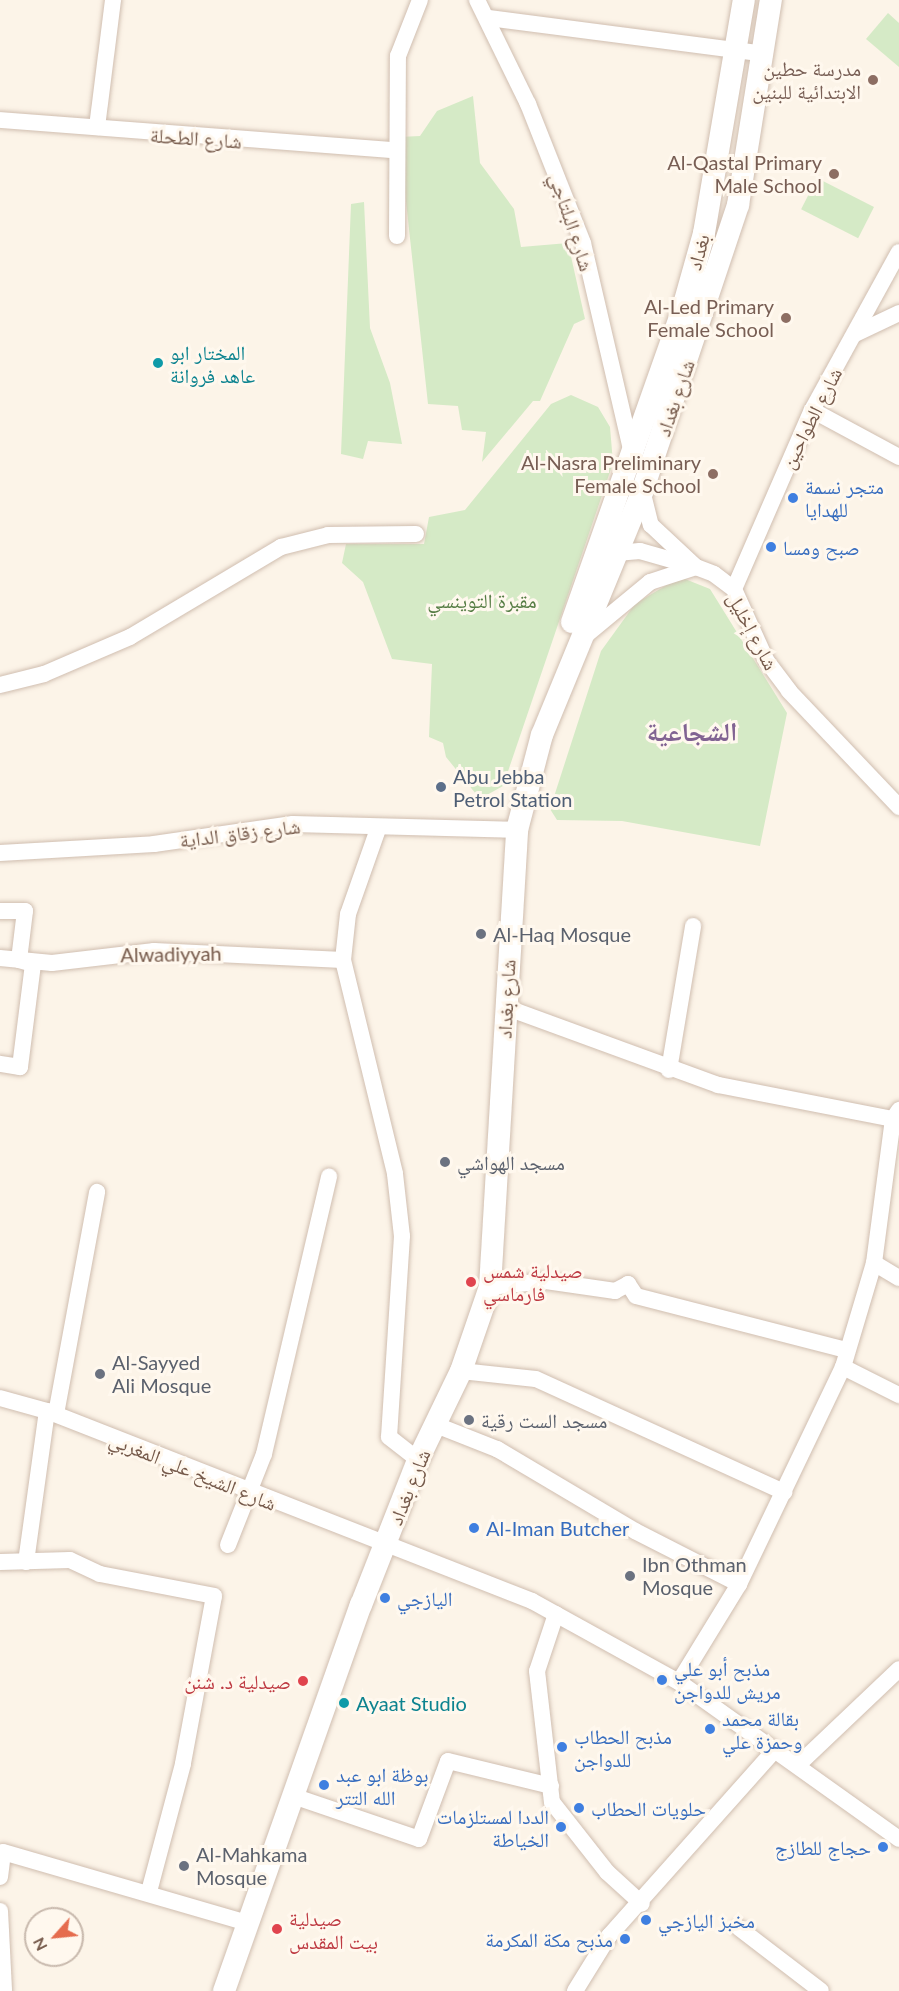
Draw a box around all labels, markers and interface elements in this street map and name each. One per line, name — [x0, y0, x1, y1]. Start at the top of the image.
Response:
place label: مدرسة حطين الابتدائية للبنين — [752, 56, 861, 103]
marker: مدرسة حطين الابتدائية للبنين — [866, 73, 880, 87]
street label: شارع الطحلة — [149, 123, 243, 153]
place label: Al-Qastal Primary Male School — [667, 150, 822, 197]
marker: Al-Qastal Primary Male School — [827, 167, 841, 181]
street label: شارع البلتاجي — [545, 170, 599, 274]
street label: بغداد — [682, 231, 714, 273]
place label: Al-Led Primary Female School — [644, 294, 774, 341]
marker: Al-Led Primary Female School — [779, 311, 793, 325]
place label: المختار ابو عاهد فروانة — [170, 340, 255, 387]
marker: المختار ابو عاهد فروانة — [151, 356, 165, 370]
street label: شارع بغداد — [651, 357, 699, 439]
street label: شارع الطواحين — [775, 363, 847, 473]
place label: Al-Nasra Preliminary Female School — [521, 450, 701, 497]
marker: Al-Nasra Preliminary Female School — [706, 467, 720, 481]
place label: متجر نسمة للهدايا — [805, 474, 884, 521]
marker: متجر نسمة للهدايا — [786, 491, 800, 505]
place label: صبح ومسا — [783, 535, 860, 559]
marker: صبح ومسا — [764, 540, 778, 554]
park label: مقبرة التوينسي — [427, 588, 537, 612]
street label: شارع إخليل — [723, 588, 783, 674]
district label: الشجاعية — [647, 716, 737, 748]
place label: Abu Jebba Petrol Station — [453, 764, 572, 811]
marker: Abu Jebba Petrol Station — [434, 780, 448, 794]
street label: شارع زقاق الداية — [178, 814, 302, 852]
place label: Al-Haq Mosque — [493, 922, 631, 946]
marker: Al-Haq Mosque — [474, 927, 488, 941]
street label: Alwadiyyah — [120, 941, 222, 967]
street label: شارع بغداد — [492, 959, 520, 1039]
place label: مسجد الهواشي — [457, 1150, 565, 1174]
marker: مسجد الهواشي — [438, 1155, 452, 1169]
place label: صيدلية شمس فارماسي — [483, 1258, 583, 1305]
marker: صيدلية شمس فارماسي — [464, 1275, 478, 1289]
place label: Al-Sayyed Ali Mosque — [112, 1350, 211, 1397]
marker: Al-Sayyed Ali Mosque — [93, 1367, 107, 1381]
place label: مسجد الست رقية — [481, 1408, 607, 1432]
marker: مسجد الست رقية — [462, 1413, 476, 1427]
street label: شارع الشيخ علي المغربي — [106, 1427, 280, 1515]
street label: شارع بغداد — [383, 1446, 435, 1528]
place label: Al-Iman Butcher — [486, 1516, 629, 1540]
marker: Al-Iman Butcher — [467, 1521, 481, 1535]
place label: Ibn Othman Mosque — [642, 1552, 747, 1599]
marker: Ibn Othman Mosque — [623, 1569, 637, 1583]
place label: اليازجي — [397, 1586, 452, 1610]
marker: اليازجي — [378, 1591, 392, 1605]
place label: مذبح أبو علي مريش للدواجن — [674, 1656, 781, 1703]
place label: صيدلية د. شنن — [184, 1669, 291, 1693]
marker: مذبح أبو علي مريش للدواجن — [655, 1673, 669, 1687]
marker: صيدلية د. شنن — [296, 1674, 310, 1688]
place label: Ayaat Studio — [356, 1691, 467, 1715]
marker: Ayaat Studio — [337, 1696, 351, 1710]
place label: بقالة محمد وحمزة علي — [722, 1706, 802, 1753]
marker: بقالة محمد وحمزة علي — [703, 1722, 717, 1736]
place label: مذبح الحطاب للدواجن — [574, 1724, 672, 1771]
marker: مذبح الحطاب للدواجن — [555, 1740, 569, 1754]
place label: بوظة ابو عبد الله التتر — [336, 1762, 428, 1809]
marker: بوظة ابو عبد الله التتر — [317, 1778, 331, 1792]
place label: حلويات الحطاب — [591, 1796, 706, 1820]
marker: حلويات الحطاب — [572, 1801, 586, 1815]
place label: الددا لمستلزمات الخياطة — [437, 1804, 549, 1851]
marker: الددا لمستلزمات الخياطة — [554, 1820, 568, 1834]
place label: حجاج للطازج — [775, 1835, 871, 1859]
marker: حجاج للطازج — [876, 1840, 890, 1854]
place label: Al-Mahkama Mosque — [196, 1842, 308, 1889]
marker: Al-Mahkama Mosque — [177, 1859, 191, 1873]
place label: صيدلية بيت المقدس — [289, 1906, 378, 1953]
north arrow — [24, 1907, 84, 1967]
place label: مخبز اليازجي — [658, 1908, 755, 1932]
marker: مخبز اليازجي — [639, 1913, 653, 1927]
marker: صيدلية بيت المقدس — [270, 1922, 284, 1936]
place label: مذبح مكة المكرمة — [485, 1927, 613, 1951]
marker: مذبح مكة المكرمة — [618, 1932, 632, 1946]
text: N — [28, 1935, 51, 1954]

